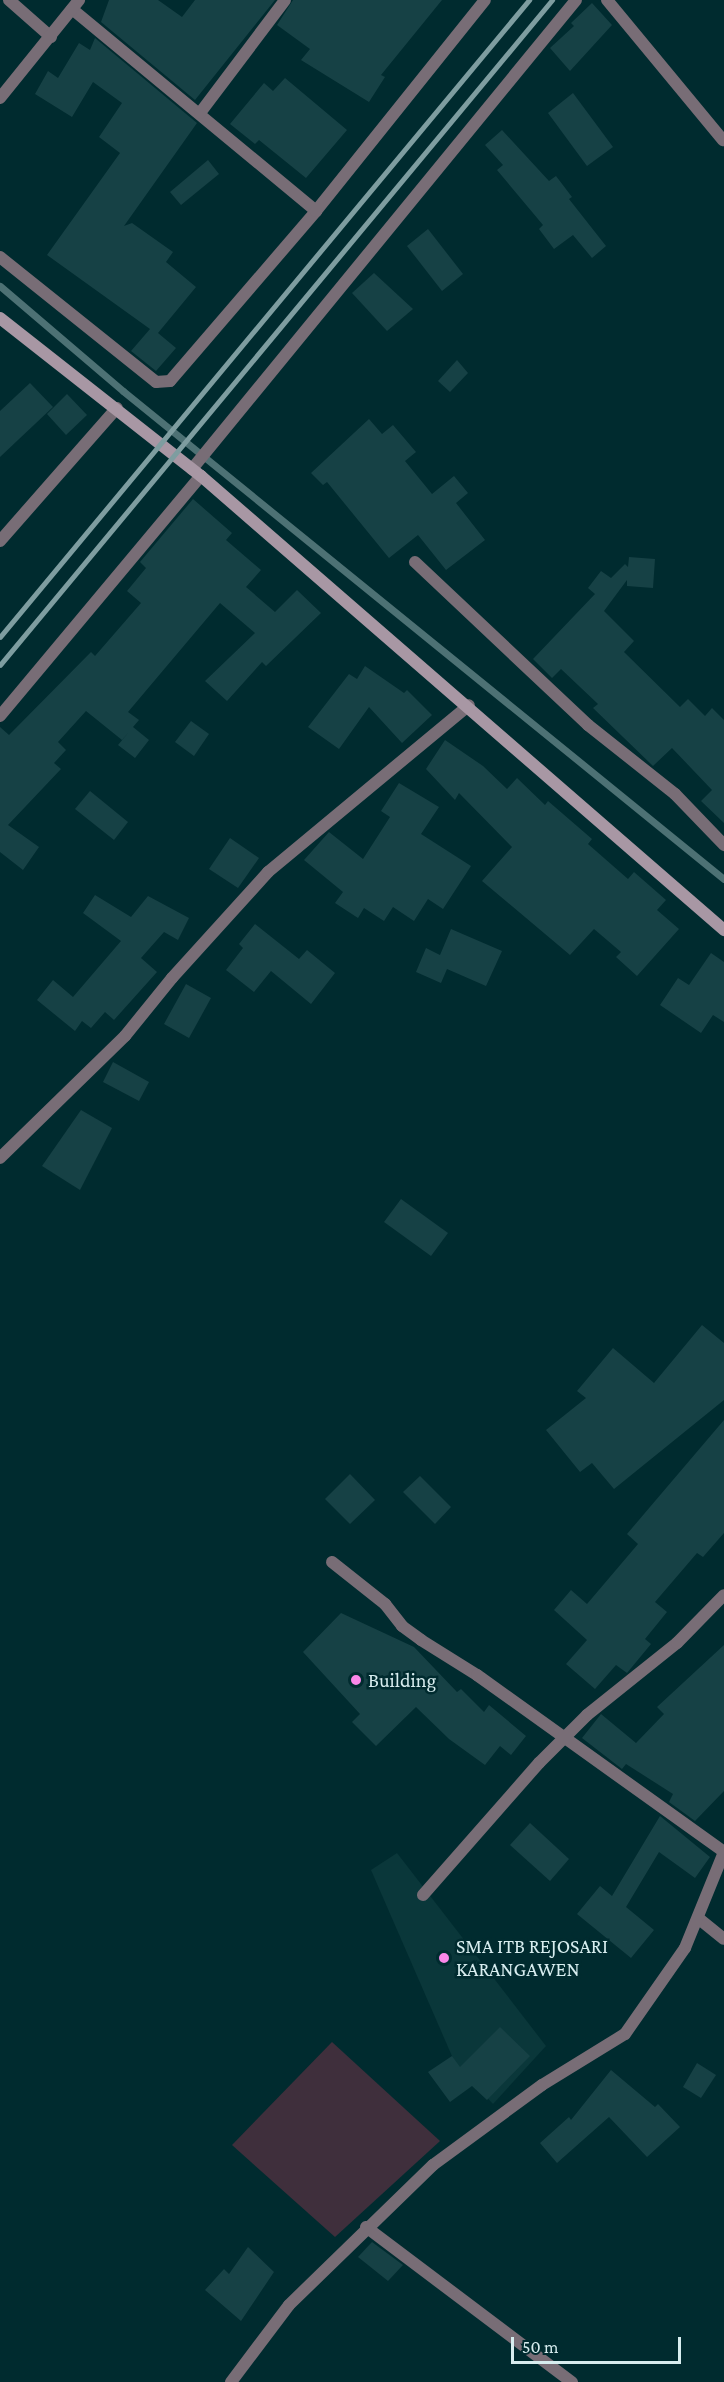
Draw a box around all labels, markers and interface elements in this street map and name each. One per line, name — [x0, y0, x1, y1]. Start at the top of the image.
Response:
place label: Building — [368, 1668, 436, 1692]
marker: Building — [349, 1673, 363, 1687]
place label: SMA ITB REJOSARI KARANGAWEN — [456, 1934, 608, 1981]
marker: SMA ITB REJOSARI KARANGAWEN — [437, 1951, 451, 1965]
scale bar — [514, 2325, 684, 2363]
text: 50 m — [522, 2337, 559, 2357]

